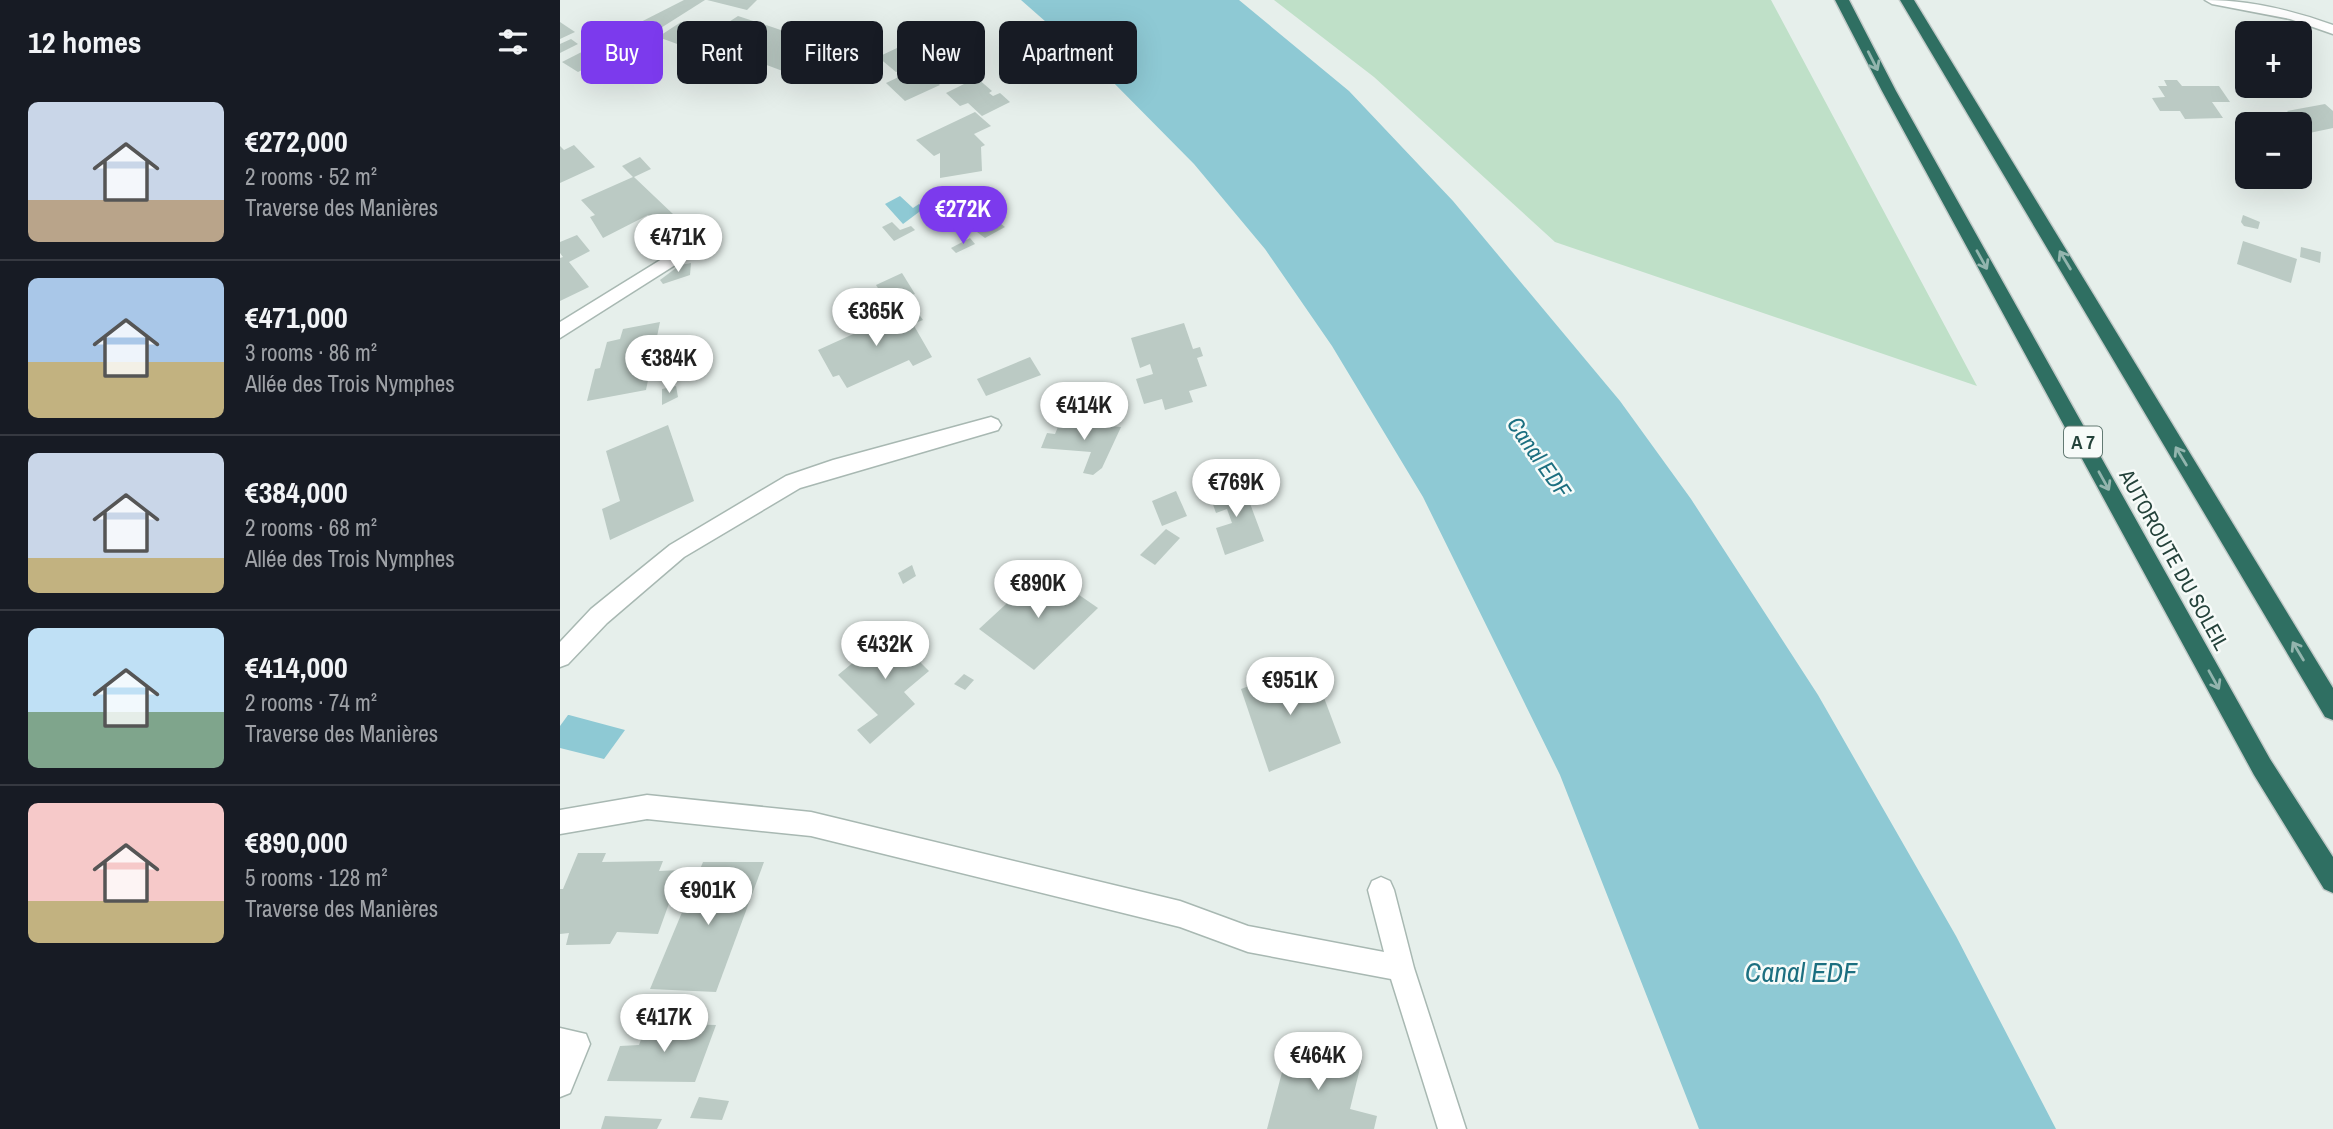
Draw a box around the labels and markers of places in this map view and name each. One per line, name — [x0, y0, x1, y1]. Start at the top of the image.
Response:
pin: €272K — [914, 187, 1012, 246]
pin: €471K — [629, 215, 727, 274]
pin: €365K — [827, 288, 925, 348]
pin: €384K — [620, 336, 718, 395]
pin: €414K — [1035, 382, 1133, 442]
pin: €769K — [1187, 460, 1285, 519]
pin: €890K — [989, 560, 1087, 620]
pin: €432K — [836, 622, 934, 681]
pin: €951K — [1241, 658, 1339, 717]
pin: €901K — [659, 867, 757, 927]
pin: €417K — [615, 995, 713, 1054]
pin: €464K — [1269, 1032, 1367, 1092]

